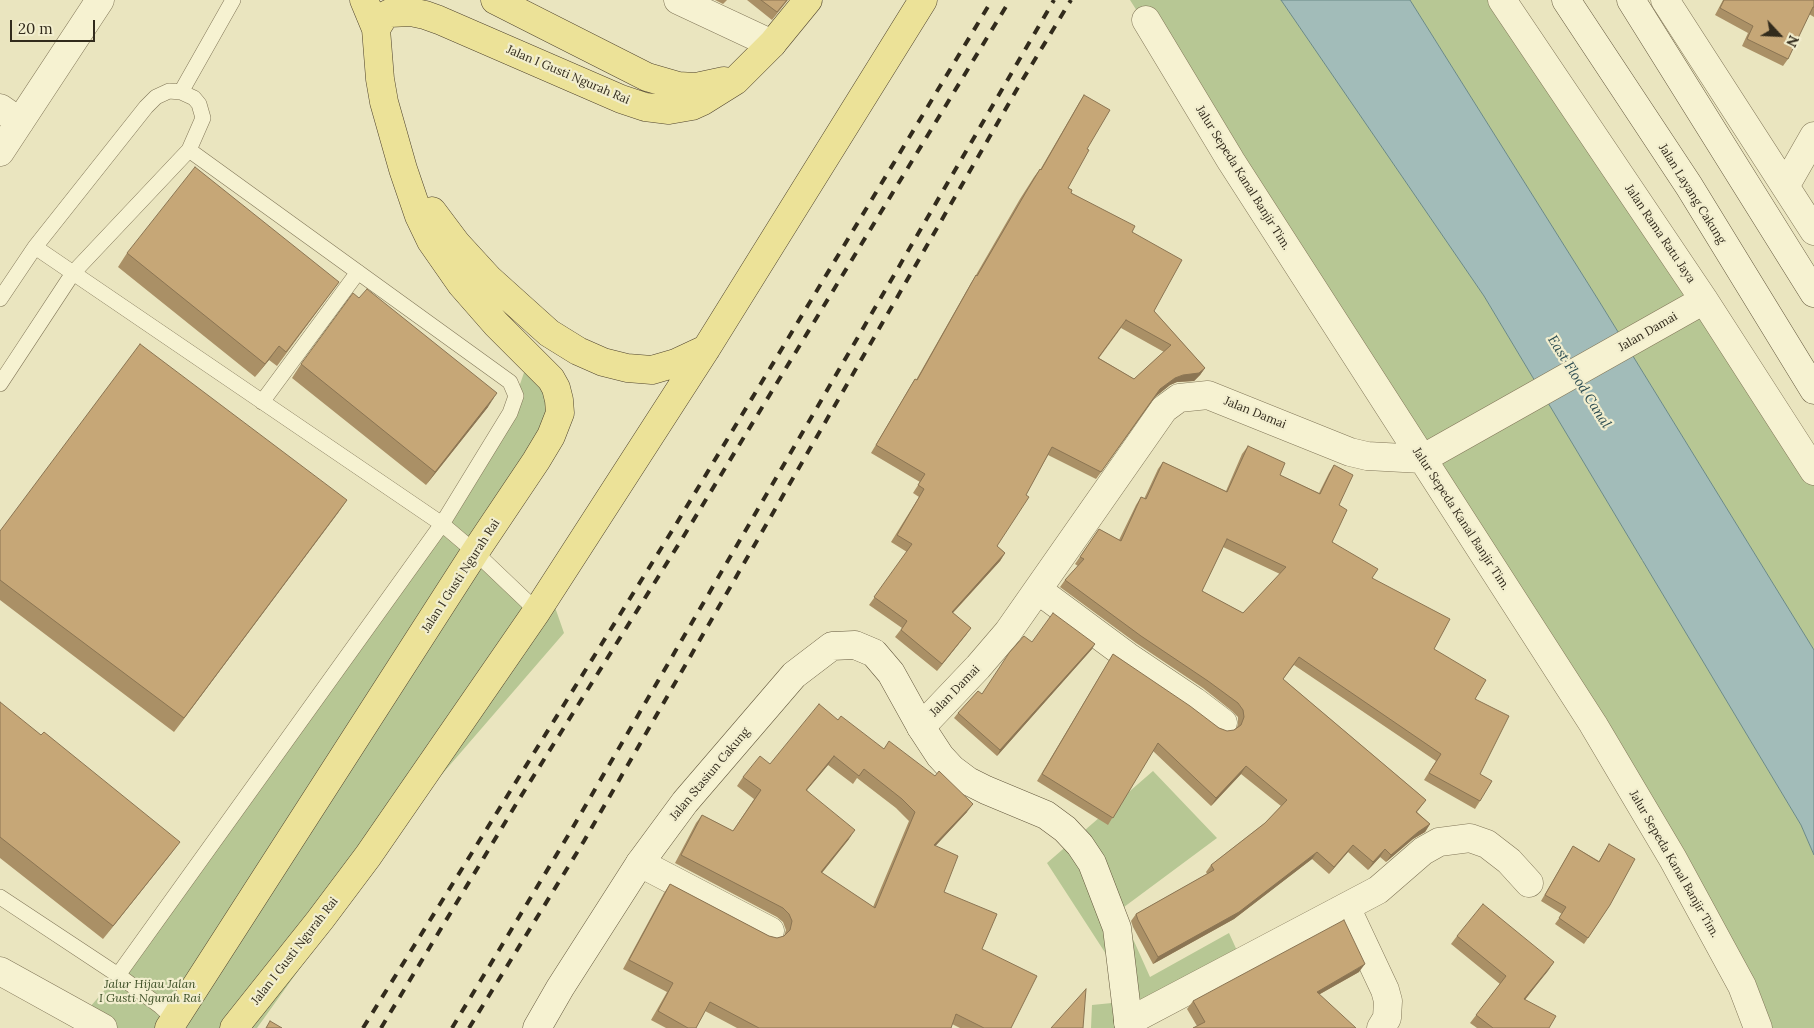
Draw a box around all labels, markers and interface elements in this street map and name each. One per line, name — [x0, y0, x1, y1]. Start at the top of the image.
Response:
scale bar — [12, 10, 98, 42]
north arrow — [1754, 10, 1804, 60]
text: 20 m — [18, 19, 53, 38]
text: N — [1782, 33, 1803, 50]
street label: Jalan I Gusti Ngurah Rai — [504, 43, 632, 107]
street label: Jalur Sepeda Kanal Banjir Tim. — [1193, 103, 1293, 253]
street label: Jalan Layang Cakung — [1655, 141, 1729, 247]
street label: Jalan Rama Ratu Jaya — [1622, 182, 1698, 286]
street label: Jalan Damai — [1616, 309, 1680, 355]
water label: East Flood Canal — [1544, 333, 1614, 431]
street label: Jalan Damai — [1222, 394, 1288, 432]
street label: Jalur Sepeda Kanal Banjir Tim. — [1409, 445, 1513, 593]
street label: Jalan I Gusti Ngurah Rai — [419, 517, 503, 635]
street label: Jalan Damai — [927, 662, 983, 720]
street label: Jalan Stasiun Cakung — [667, 725, 753, 823]
street label: Jalur Sepeda Kanal Banjir Tim. — [1626, 788, 1722, 940]
street label: Jalan I Gusti Ngurah Rai — [249, 894, 341, 1008]
park label: Jalur Hijau Jalan I Gusti Ngurah Rai — [99, 978, 201, 1006]

